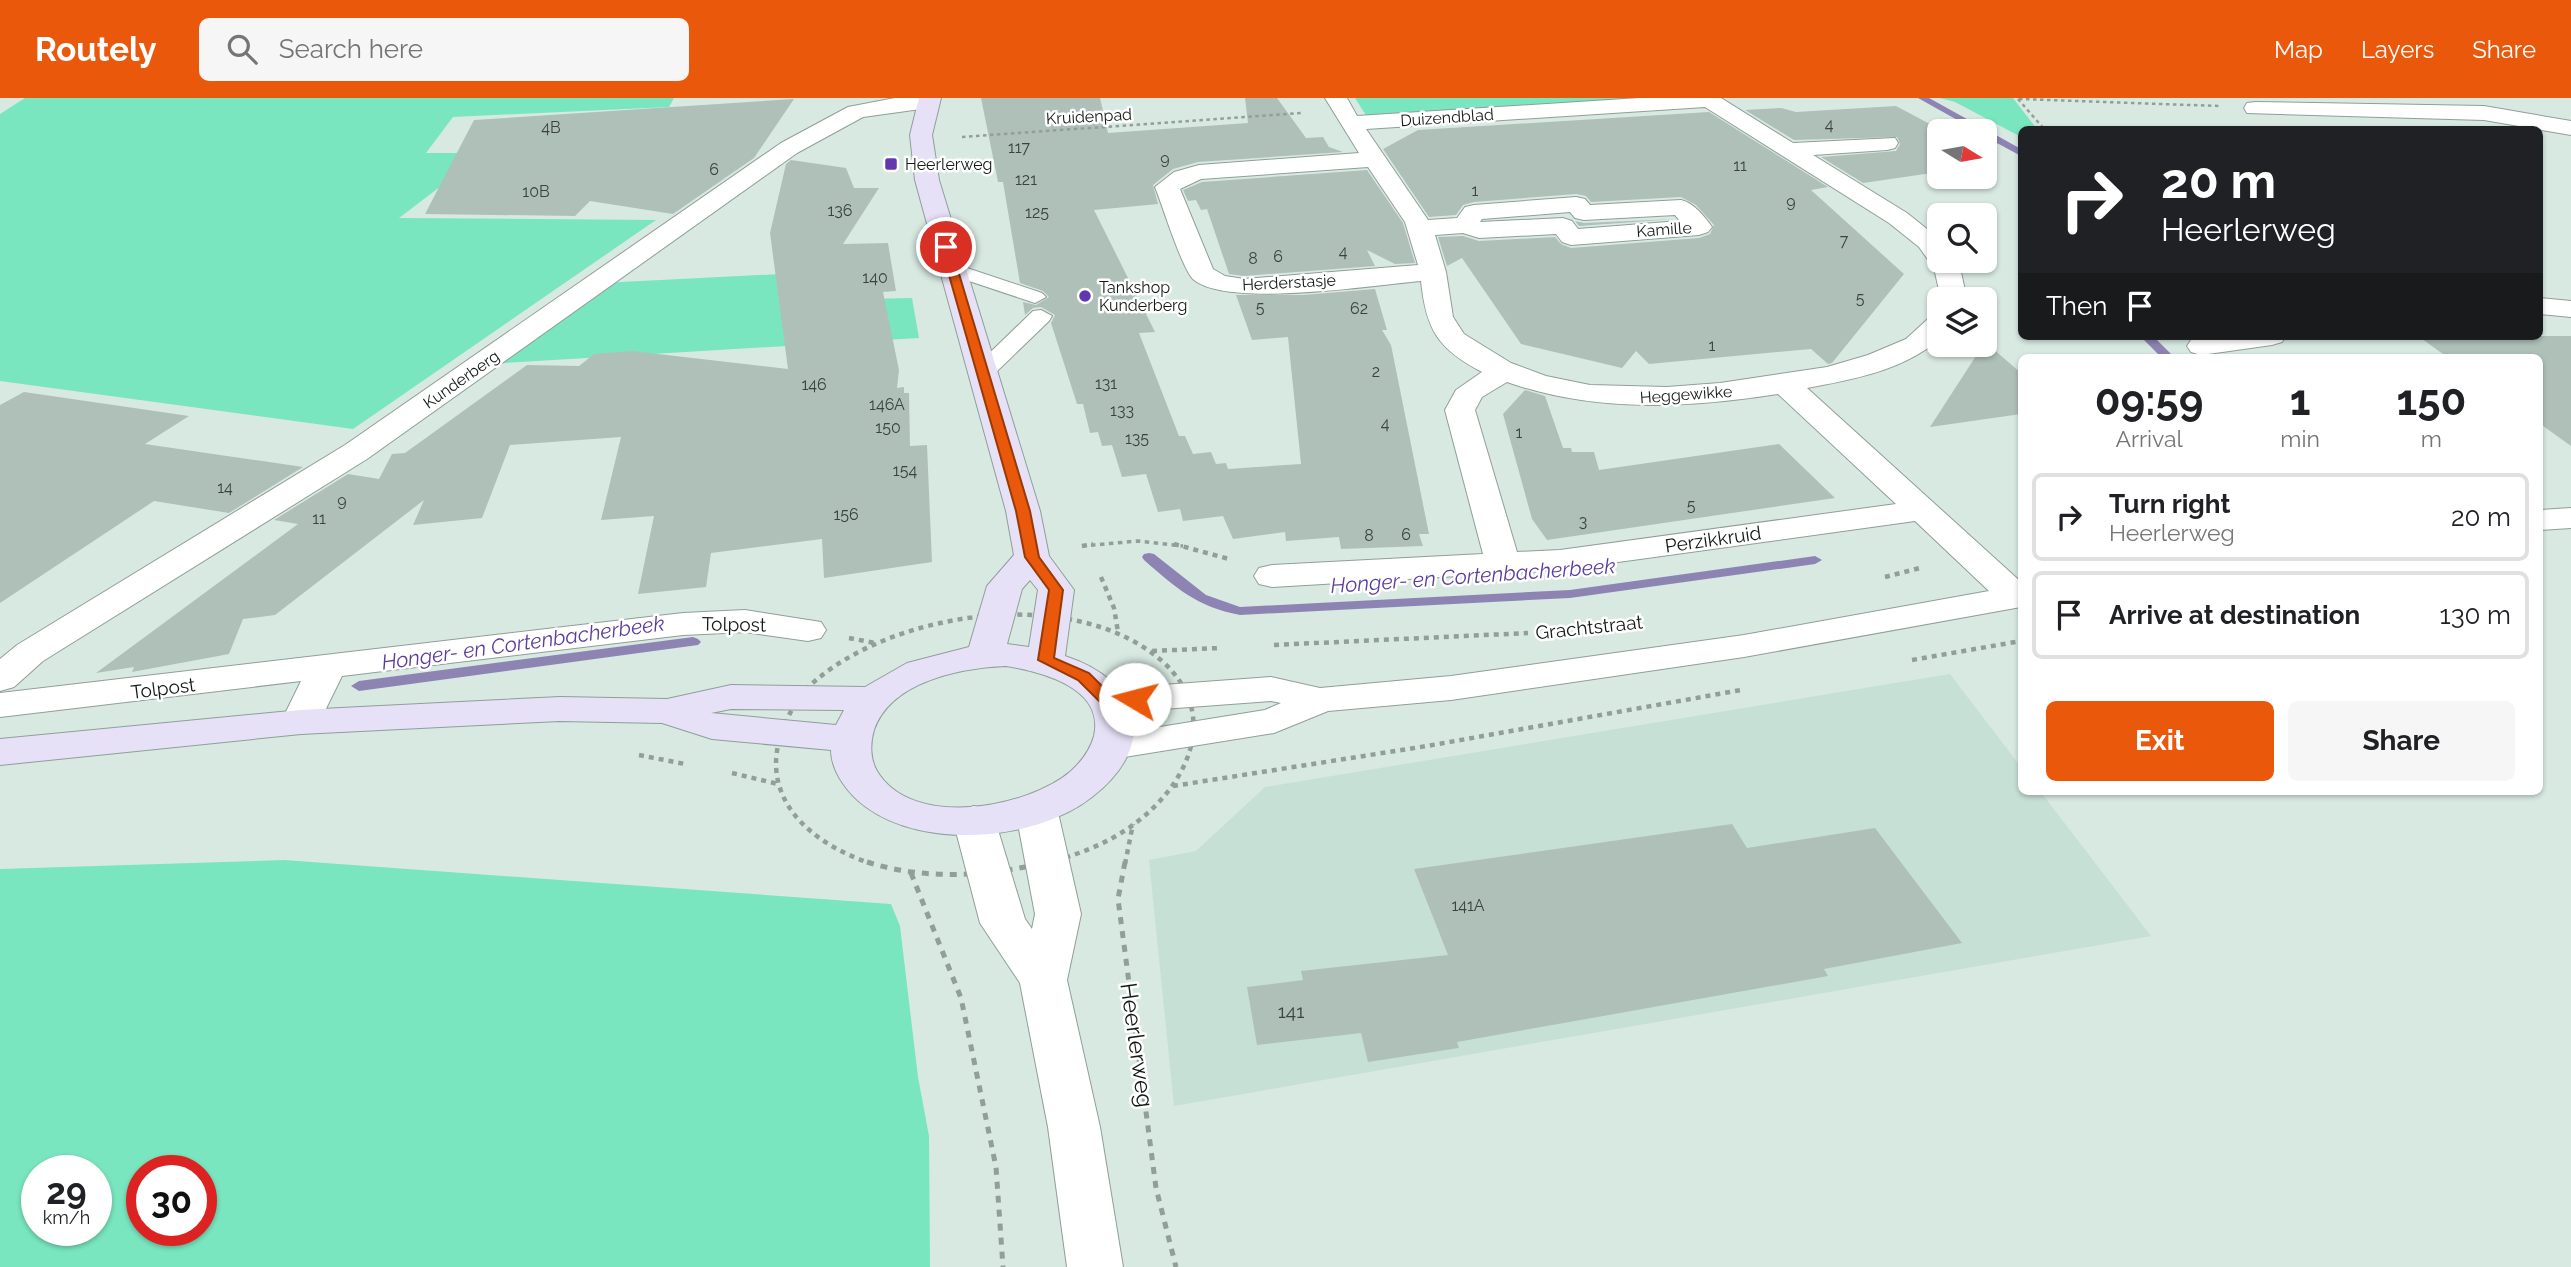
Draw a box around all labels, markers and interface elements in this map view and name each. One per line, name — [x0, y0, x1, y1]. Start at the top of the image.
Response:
search box — [199, 18, 689, 81]
text: Routely — [35, 30, 157, 69]
icon: search — [223, 30, 261, 68]
text: Search here — [279, 34, 423, 64]
text: Map — [2274, 35, 2323, 64]
text: Layers — [2361, 35, 2434, 64]
text: Share — [2472, 35, 2536, 64]
street label: Kruidenpad — [1046, 105, 1133, 128]
street label: Duizendblad — [1400, 105, 1494, 130]
house number: 4 — [1825, 115, 1834, 134]
house number: 4B — [541, 118, 561, 137]
north arrow — [1927, 119, 1997, 189]
map controls — [1927, 119, 1997, 357]
house number: 117 — [1008, 138, 1031, 157]
house number: 9 — [1160, 149, 1170, 168]
text: 20 m — [2161, 152, 2276, 209]
icon: right — [2046, 154, 2137, 245]
place label: Heerlerweg — [905, 155, 992, 174]
marker: Heerlerweg — [883, 156, 899, 172]
house number: 11 — [1733, 156, 1747, 175]
house number: 6 — [709, 160, 719, 179]
house number: 121 — [1015, 170, 1037, 189]
house number: 1 — [1472, 181, 1479, 200]
house number: 10B — [522, 182, 550, 201]
house number: 9 — [1786, 192, 1796, 211]
house number: 136 — [827, 201, 853, 220]
house number: 125 — [1025, 203, 1049, 222]
button: search — [1927, 203, 1997, 273]
text: Heerlerweg — [2161, 211, 2336, 248]
pin — [916, 217, 976, 277]
street label: Kamille — [1636, 218, 1692, 241]
icon: arrive — [927, 228, 965, 266]
house number: 7 — [1840, 231, 1849, 250]
house number: 4 — [1339, 242, 1348, 261]
house number: 6 — [1273, 247, 1283, 266]
house number: 8 — [1248, 249, 1258, 268]
house number: 140 — [862, 268, 888, 287]
street label: Herderstasje — [1242, 271, 1336, 294]
place label: Tankshop Kunderberg — [1099, 278, 1187, 315]
button: layers — [1927, 287, 1997, 357]
icon: arrive — [2121, 287, 2159, 325]
marker: Tankshop Kunderberg — [1077, 288, 1093, 304]
house number: 5 — [1856, 289, 1865, 308]
text: Then — [2046, 291, 2107, 321]
house number: 5 — [1256, 298, 1265, 317]
house number: 62 — [1350, 299, 1368, 318]
house number: 1 — [1709, 336, 1716, 355]
street label: Kunderberg — [420, 346, 503, 413]
house number: 2 — [1372, 362, 1380, 381]
house number: 131 — [1095, 374, 1117, 393]
house number: 146 — [801, 375, 827, 394]
text: 09:59 — [2095, 376, 2204, 425]
text: 1 — [2290, 376, 2310, 425]
text: 150 — [2396, 376, 2466, 425]
street label: Heggewikke — [1639, 382, 1733, 407]
house number: 146A — [869, 395, 905, 414]
house number: 133 — [1110, 401, 1134, 420]
house number: 4 — [1381, 414, 1390, 433]
house number: 150 — [875, 418, 901, 437]
house number: 1 — [1516, 423, 1523, 442]
text: Arrival — [2115, 425, 2183, 452]
text: min — [2280, 425, 2320, 452]
text: m — [2421, 425, 2442, 452]
house number: 135 — [1125, 429, 1149, 448]
house number: 154 — [893, 461, 917, 480]
house number: 14 — [217, 478, 233, 497]
text: Turn right — [2109, 489, 2230, 519]
house number: 9 — [337, 491, 347, 510]
house number: 5 — [1687, 496, 1696, 515]
icon: right — [2050, 498, 2088, 536]
text: 20 m — [2451, 502, 2511, 532]
house number: 156 — [833, 505, 859, 524]
house number: 11 — [312, 509, 326, 528]
house number: 3 — [1579, 512, 1587, 531]
text: Heerlerweg — [2109, 519, 2235, 546]
street label: Perzikkruid — [1663, 521, 1763, 557]
house number: 6 — [1401, 525, 1411, 544]
house number: 8 — [1364, 526, 1374, 545]
water label: Honger- en Cortenbacherbeek — [1330, 553, 1616, 598]
icon: arrive — [2050, 596, 2088, 634]
text: Arrive at destination — [2109, 600, 2360, 630]
text: 130 m — [2440, 600, 2511, 630]
water label: Honger- en Cortenbacherbeek — [380, 610, 666, 675]
street label: Grachtstraat — [1534, 610, 1644, 644]
street label: Tolpost — [702, 612, 767, 636]
position arrow — [1098, 662, 1172, 736]
street label: Tolpost — [130, 673, 197, 703]
button: Exit — [2046, 701, 2274, 781]
button: Share — [2288, 701, 2515, 781]
house number: 141A — [1451, 896, 1485, 915]
street label: Heerlerweg — [1115, 981, 1160, 1109]
house number: 141 — [1278, 1000, 1304, 1022]
speed limit sign: 30 — [126, 1155, 217, 1246]
text: 29 — [46, 1171, 87, 1212]
text: km/h — [43, 1207, 90, 1228]

